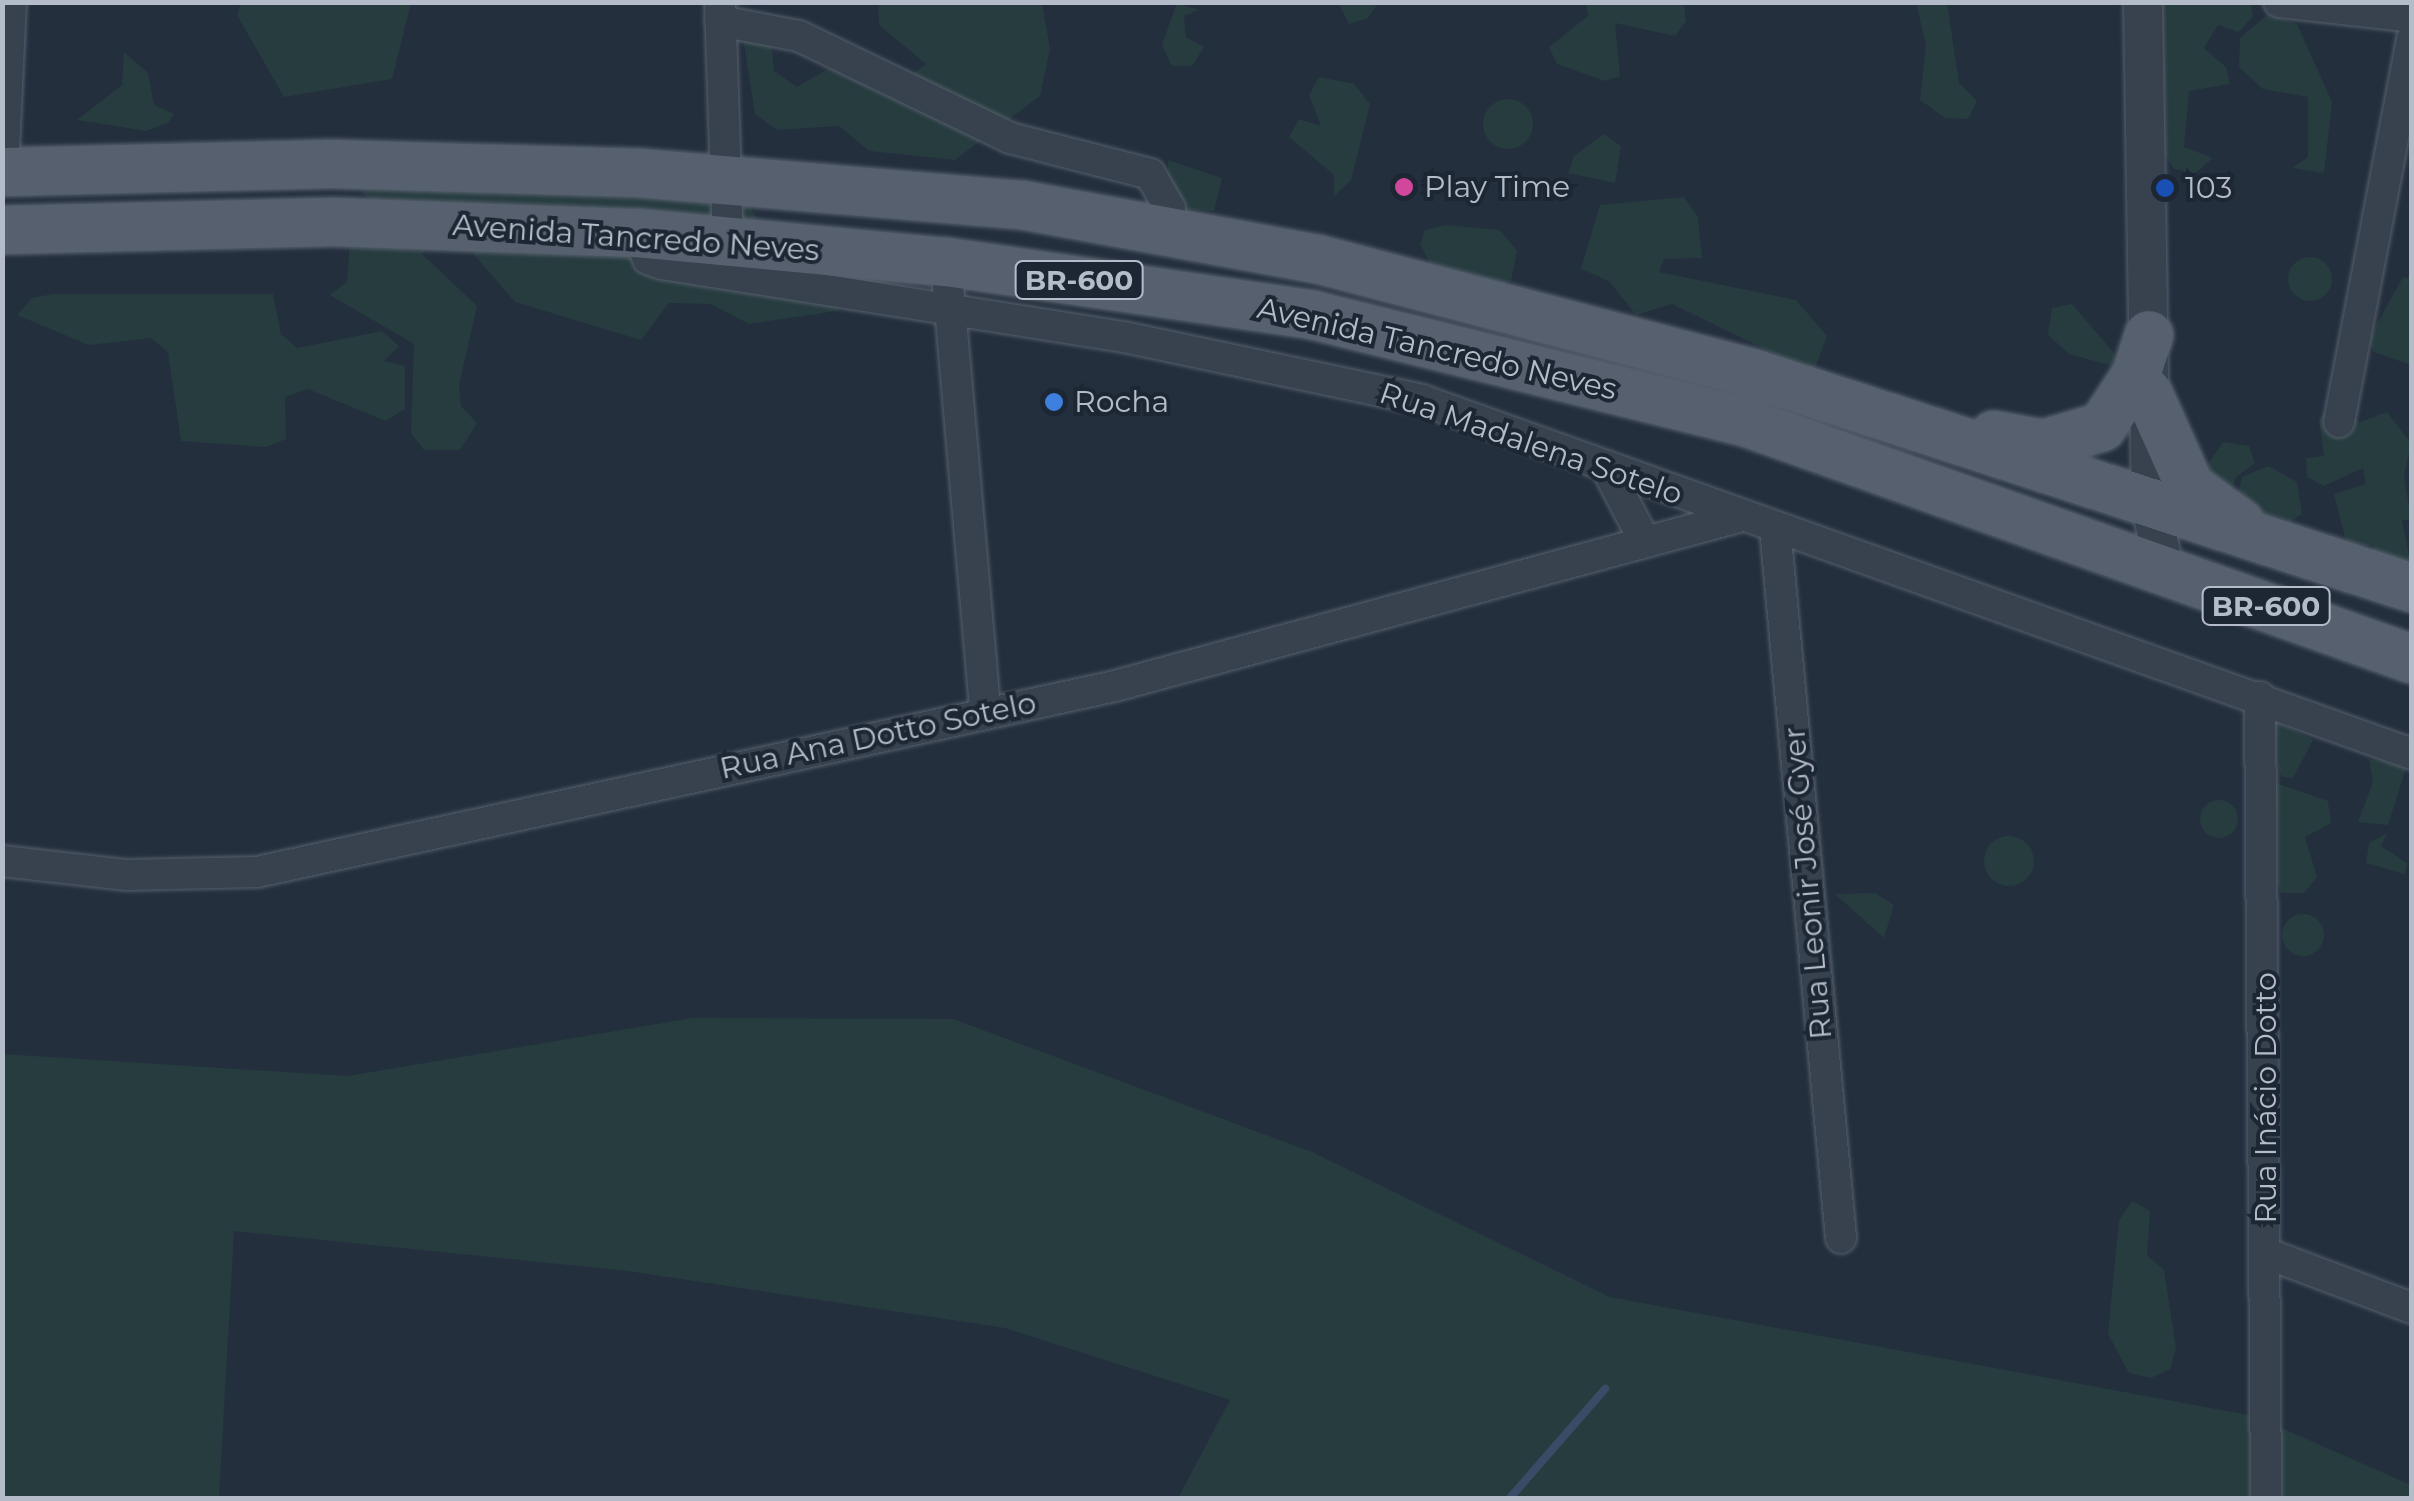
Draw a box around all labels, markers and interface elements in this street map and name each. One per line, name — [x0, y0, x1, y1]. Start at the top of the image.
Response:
place label: Play Time — [1424, 169, 1570, 205]
place label: 103 — [2185, 170, 2232, 206]
marker: Play Time — [1393, 176, 1415, 198]
marker: 103 — [2154, 177, 2176, 199]
street label: Avenida Tancredo Neves — [451, 207, 821, 269]
road number: BR-600 — [1014, 257, 1144, 303]
street label: Avenida Tancredo Neves — [1254, 290, 1620, 408]
street label: Rua Madalena Sotelo — [1375, 375, 1687, 513]
place label: Rocha — [1074, 384, 1169, 420]
marker: Rocha — [1043, 391, 1065, 413]
road number: BR-600 — [2201, 583, 2331, 629]
street label: Rua Ana Dotto Sotelo — [717, 685, 1039, 787]
street label: Rua Leonir José Gyer — [1776, 725, 1840, 1041]
street label: Rua Inácio Dotto — [2248, 972, 2284, 1224]

